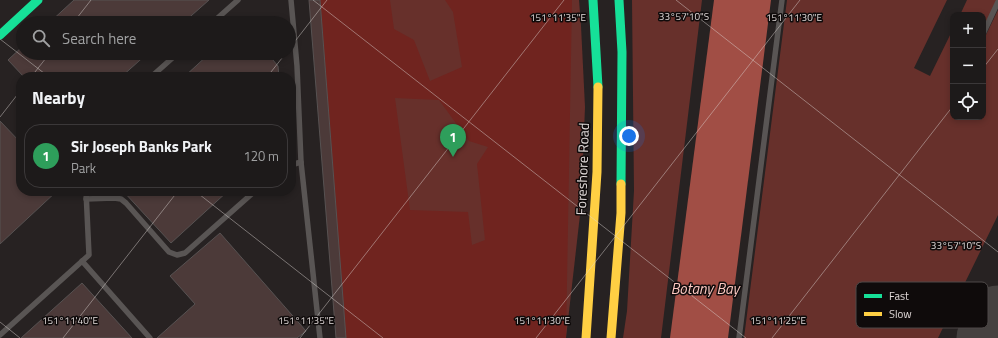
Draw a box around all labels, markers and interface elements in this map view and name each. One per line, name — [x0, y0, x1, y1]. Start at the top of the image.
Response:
text: 33°57'10"S — [659, 9, 709, 24]
text: 151°11'35"E — [530, 10, 587, 25]
text: 151°11'30"E — [766, 10, 823, 25]
map controls — [950, 12, 986, 120]
button: + — [950, 12, 986, 48]
search box — [16, 16, 296, 60]
icon: search — [30, 27, 52, 49]
text: Search here — [62, 27, 136, 50]
button: − — [950, 48, 986, 84]
button: locate — [950, 84, 986, 120]
text: Nearby — [32, 85, 85, 111]
street label: Foreshore Road — [570, 122, 594, 216]
pin: 1 — [440, 124, 466, 157]
your location — [619, 126, 639, 146]
text: Sir Joseph Banks Park — [71, 135, 212, 158]
text: 1 — [42, 146, 50, 166]
text: 120 m — [243, 146, 279, 166]
text: Park — [71, 158, 96, 178]
text: 33°57'10"S — [931, 238, 981, 253]
water label: Botany Bay — [671, 277, 742, 300]
legend — [856, 282, 988, 328]
text: Fast — [889, 288, 909, 304]
text: Slow — [889, 306, 912, 322]
text: 151°11'40"E — [42, 313, 99, 328]
text: 151°11'35"E — [278, 313, 335, 328]
text: 151°11'30"E — [514, 313, 571, 328]
text: 151°11'25"E — [750, 313, 807, 328]

